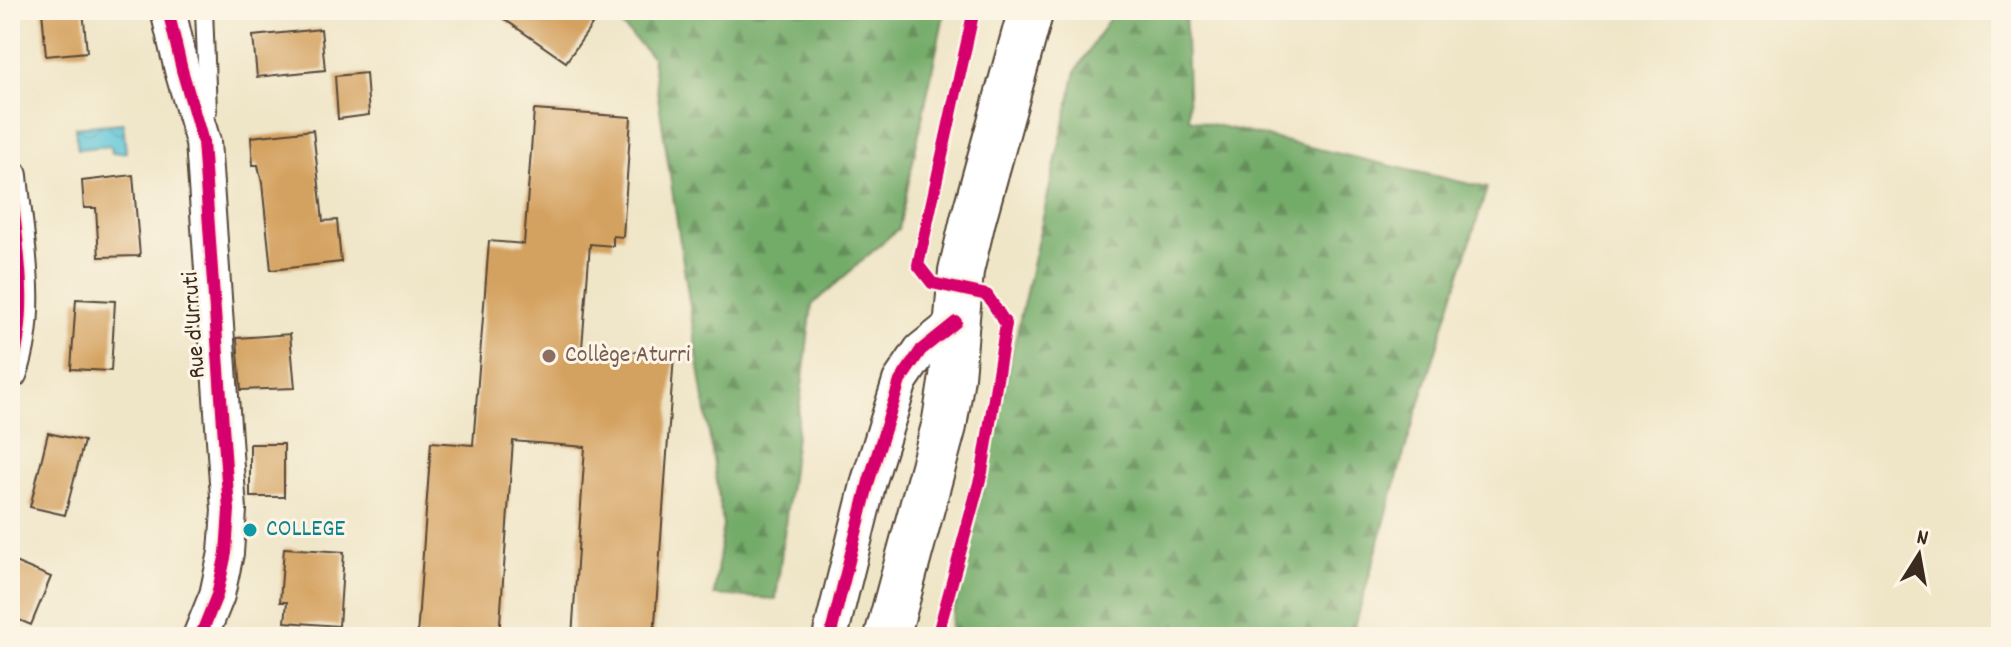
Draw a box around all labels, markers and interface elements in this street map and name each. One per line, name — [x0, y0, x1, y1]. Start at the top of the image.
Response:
street label: Rue d'Urruti — [174, 270, 216, 380]
place label: Collège Aturri — [565, 339, 690, 373]
marker: Collège Aturri — [540, 347, 558, 365]
place label: COLLEGE — [266, 513, 345, 547]
north arrow — [1879, 515, 1959, 595]
marker: COLLEGE — [241, 521, 259, 539]
text: N — [1914, 523, 1931, 555]

